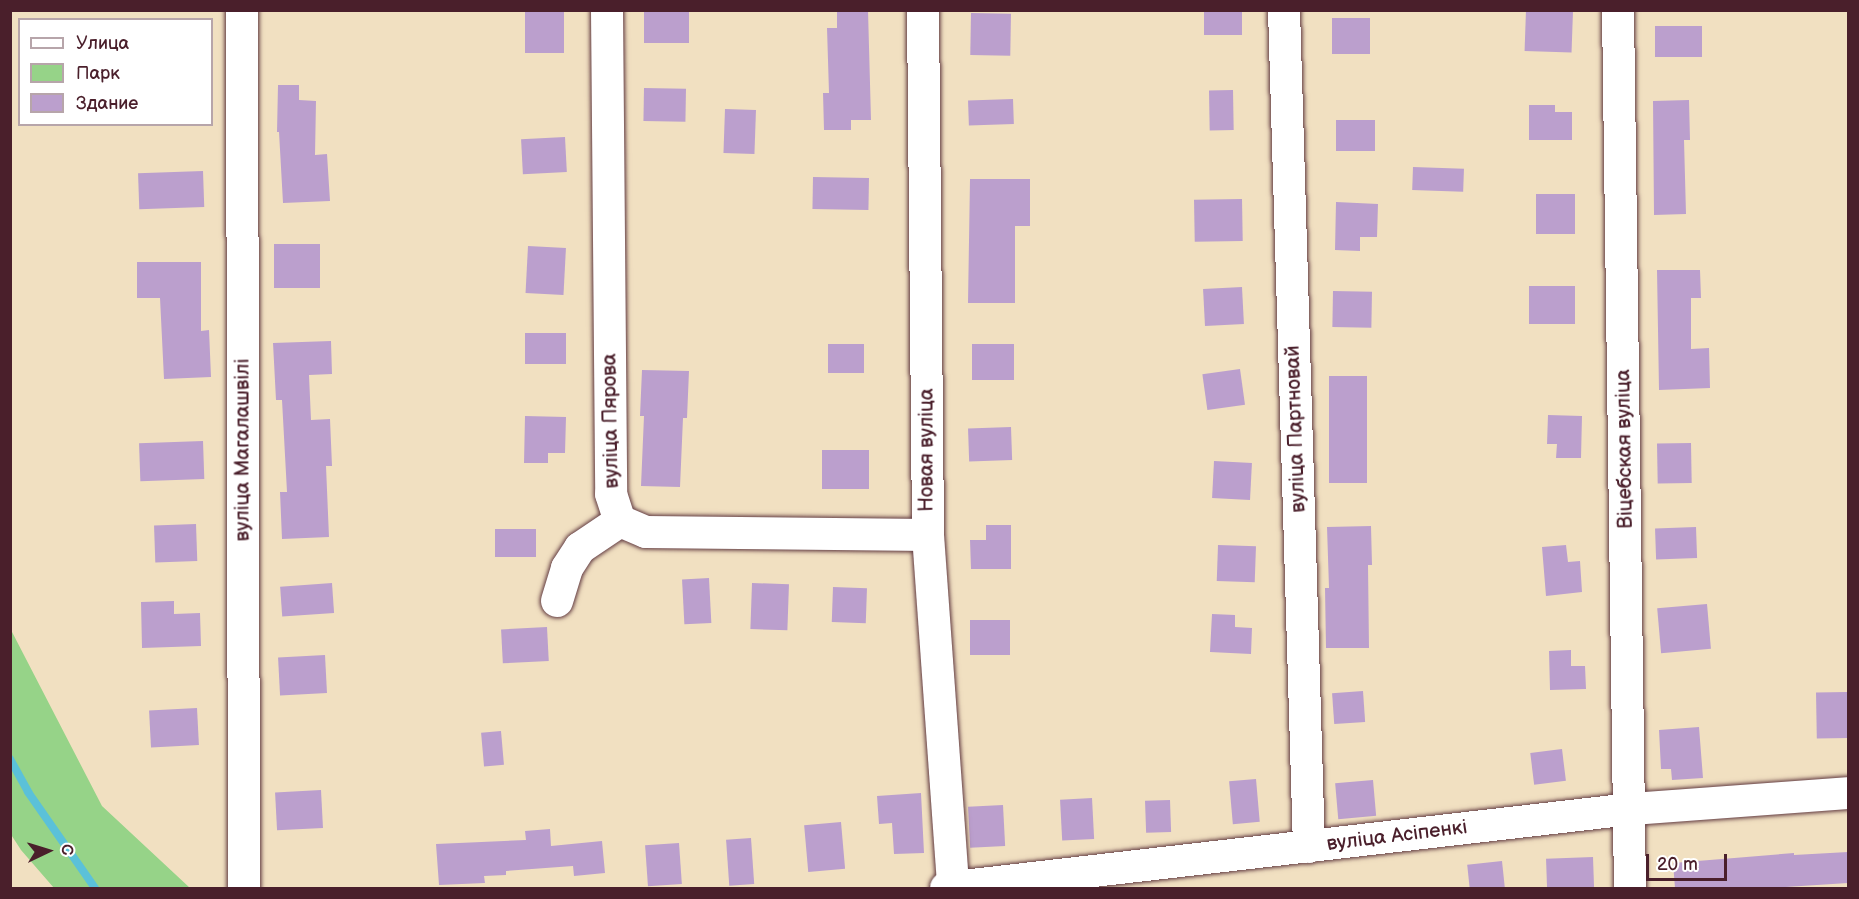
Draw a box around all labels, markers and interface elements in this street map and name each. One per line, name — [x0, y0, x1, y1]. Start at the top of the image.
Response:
legend — [18, 18, 213, 126]
text: Улица — [76, 33, 129, 54]
text: Парк — [76, 63, 120, 84]
text: Здание — [76, 93, 138, 114]
street label: вуліца Партновай — [1281, 345, 1311, 513]
street label: вуліца Пярова — [598, 353, 624, 489]
street label: вуліца Магалашвілі — [231, 359, 255, 541]
street label: Віцебская вуліца — [1612, 369, 1638, 529]
street label: Новая вуліца — [915, 388, 939, 512]
street label: вуліца Асіпенкі — [1325, 815, 1469, 857]
north arrow — [18, 821, 78, 881]
scale bar — [1649, 842, 1730, 880]
text: С — [57, 843, 76, 856]
text: 20 m — [1657, 854, 1698, 875]

